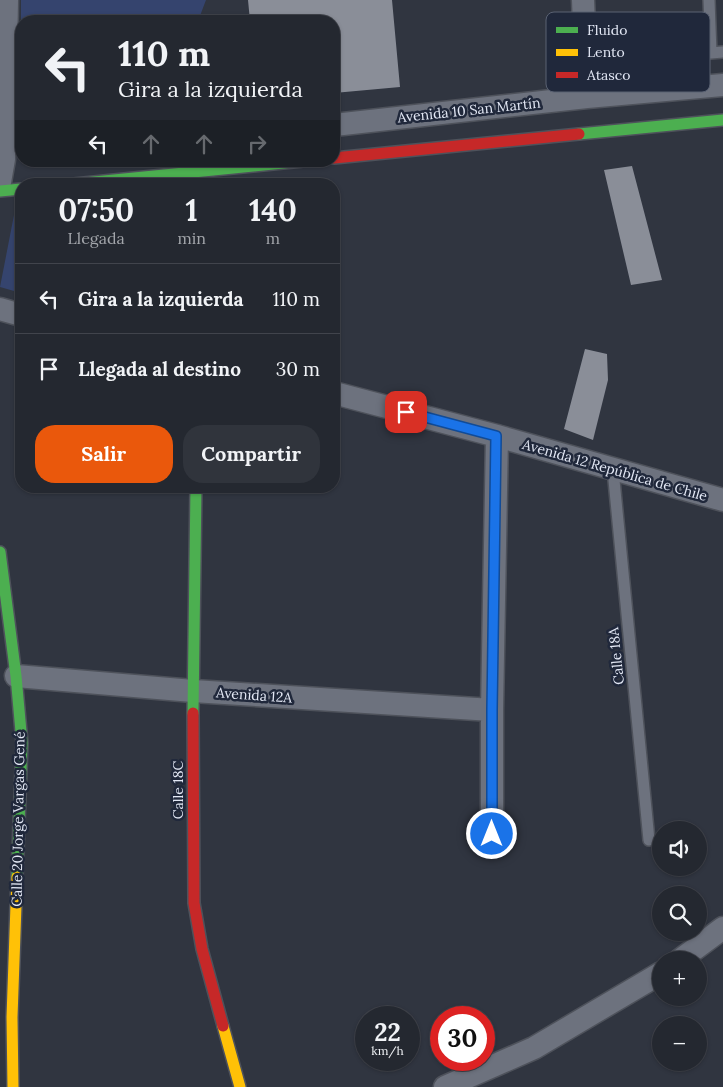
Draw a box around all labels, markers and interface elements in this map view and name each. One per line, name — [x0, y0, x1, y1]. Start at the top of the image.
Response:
legend — [546, 12, 710, 92]
text: Fluido — [587, 21, 627, 39]
text: 110 m — [118, 31, 210, 76]
icon: left — [35, 35, 100, 100]
text: Lento — [587, 43, 625, 61]
text: Atasco — [586, 66, 630, 84]
text: Gira a la izquierda — [118, 75, 303, 103]
street label: Avenida 10 San Martín — [396, 93, 542, 127]
icon: left — [84, 130, 112, 158]
icon: ahead — [137, 130, 165, 158]
icon: ahead — [190, 130, 218, 158]
icon: right — [243, 130, 271, 158]
text: 07:50 — [58, 191, 134, 229]
text: 1 — [186, 191, 198, 229]
text: 140 — [249, 191, 297, 229]
text: Llegada — [68, 228, 125, 248]
text: min — [177, 228, 206, 248]
text: m — [266, 228, 280, 248]
icon: left — [35, 285, 63, 313]
text: Gira a la izquierda — [78, 287, 244, 311]
text: 110 m — [272, 287, 320, 311]
icon: arrive — [35, 355, 63, 383]
text: Llegada al destino — [78, 357, 241, 381]
text: 30 m — [276, 357, 320, 381]
pin — [385, 391, 427, 433]
icon: arrive — [392, 398, 420, 426]
button: Salir — [35, 425, 173, 483]
button: Compartir — [183, 425, 320, 483]
street label: Avenida 12 República de Chile — [520, 435, 710, 505]
street label: Calle 18A — [604, 626, 628, 686]
street label: Avenida 12A — [214, 683, 293, 707]
street label: Calle 20 Jorge Vargas Gené — [7, 731, 29, 907]
street label: Calle 18C — [169, 760, 187, 819]
position arrow — [465, 807, 517, 859]
map controls — [652, 821, 707, 1071]
button: sound — [652, 821, 707, 876]
button: search — [652, 886, 707, 941]
button: + — [652, 951, 707, 1006]
speed limit sign: 30 — [430, 1006, 495, 1071]
text: 22 — [374, 1016, 401, 1048]
button: − — [652, 1016, 707, 1071]
text: km/h — [371, 1043, 404, 1058]

